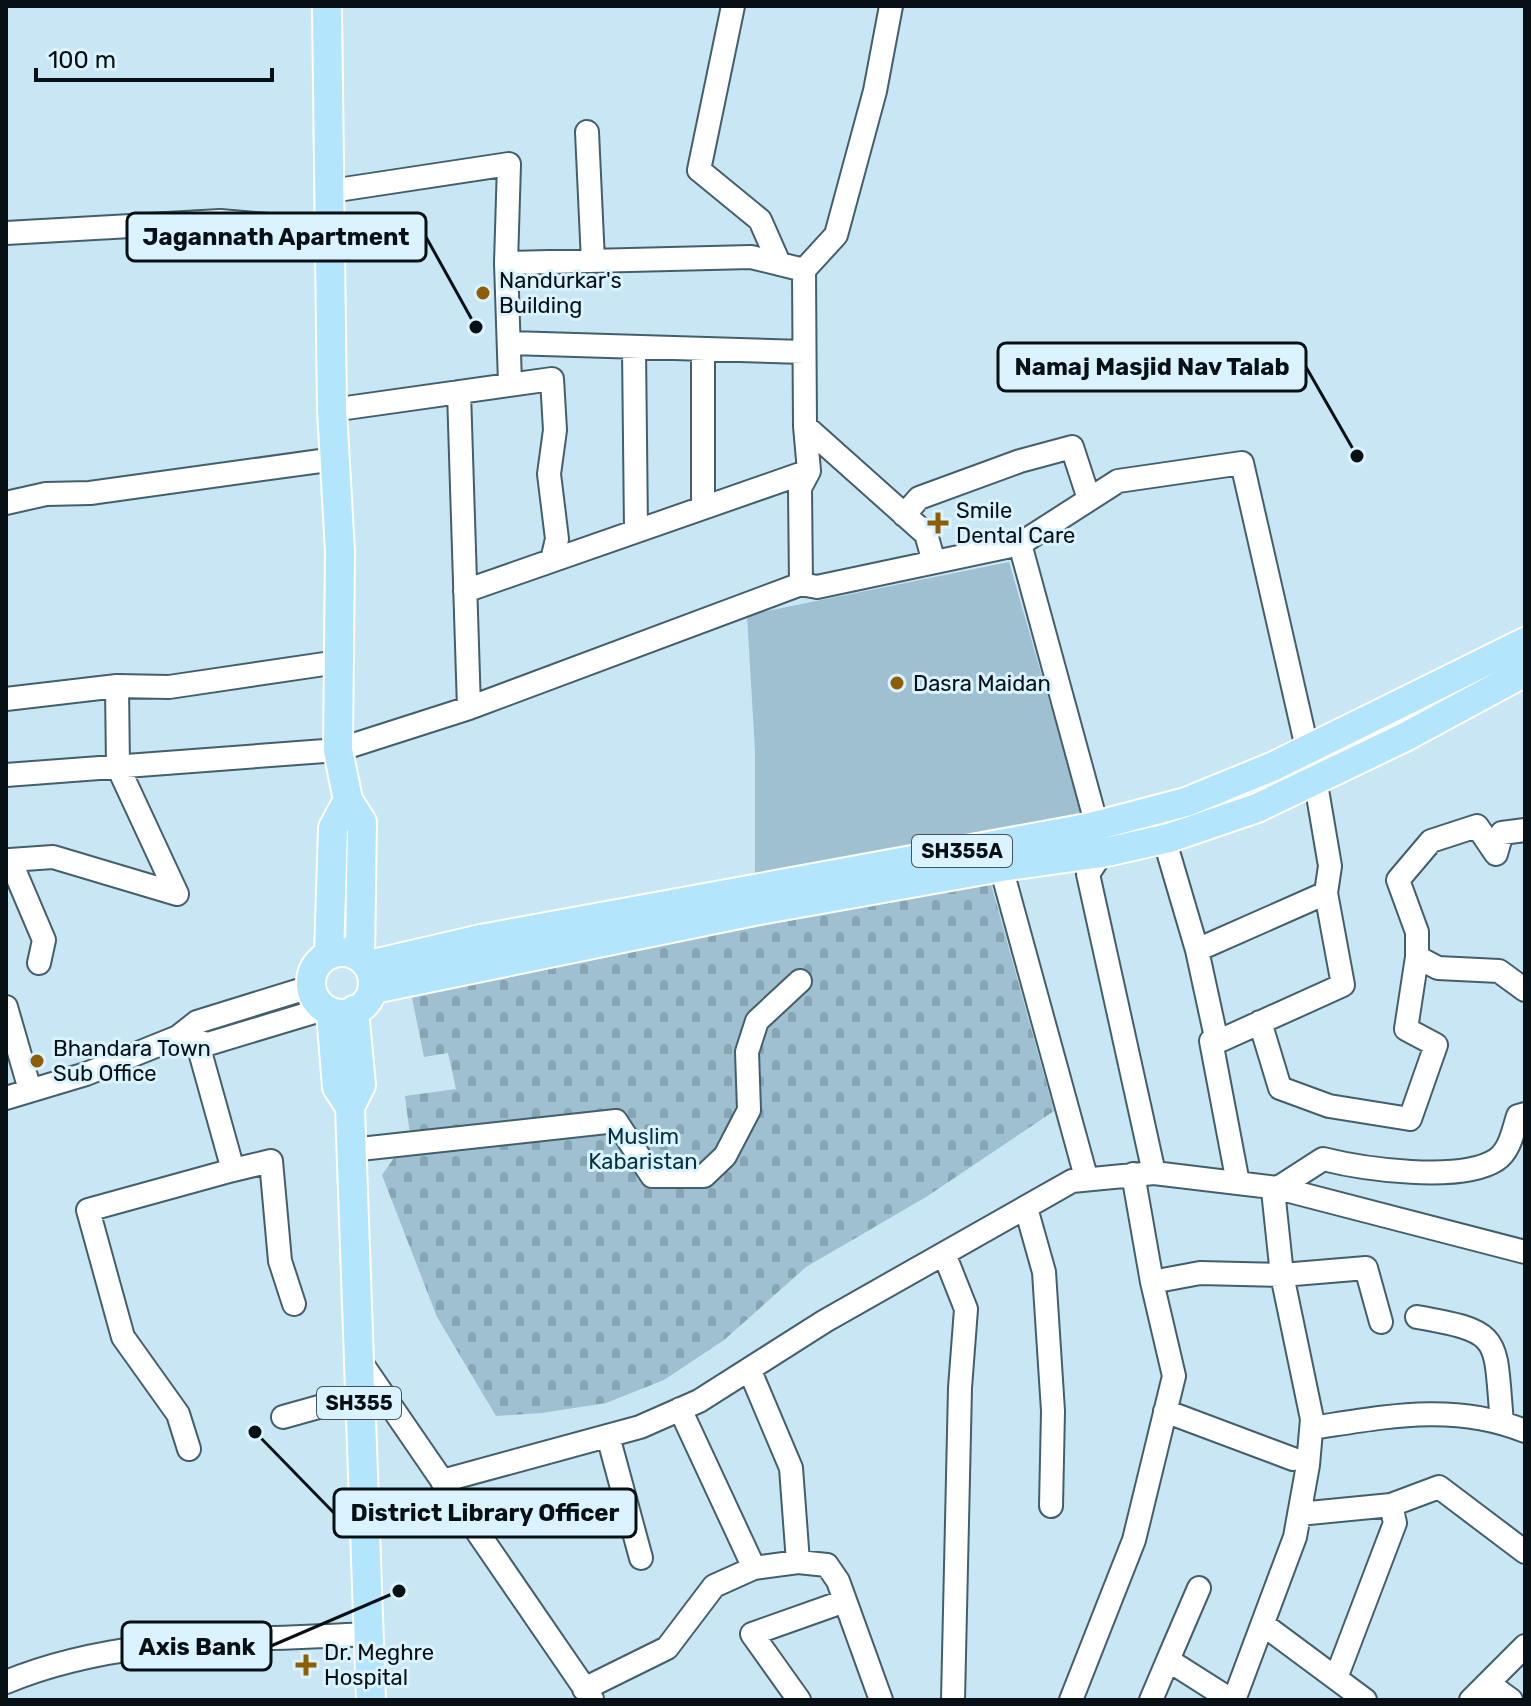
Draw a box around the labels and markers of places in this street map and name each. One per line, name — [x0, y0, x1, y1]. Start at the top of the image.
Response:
callout: Jagannath Apartment — [127, 213, 426, 261]
place label: Nandurkar's Building — [499, 267, 622, 319]
marker: Nandurkar's Building — [474, 284, 492, 302]
callout: Namaj Masjid Nav Talab — [998, 343, 1306, 391]
place label: Smile Dental Care — [956, 497, 1075, 549]
marker: Smile Dental Care — [927, 512, 949, 534]
place label: Dasra Maidan — [913, 670, 1051, 697]
marker: Dasra Maidan — [888, 674, 906, 692]
place label: Bhandara Town Sub Office — [53, 1035, 211, 1087]
marker: Bhandara Town Sub Office — [28, 1052, 46, 1070]
callout: District Library Officer — [334, 1489, 636, 1537]
callout: Axis Bank — [122, 1622, 271, 1670]
place label: Dr. Meghre Hospital — [324, 1639, 434, 1691]
marker: Dr. Meghre Hospital — [295, 1654, 317, 1676]

